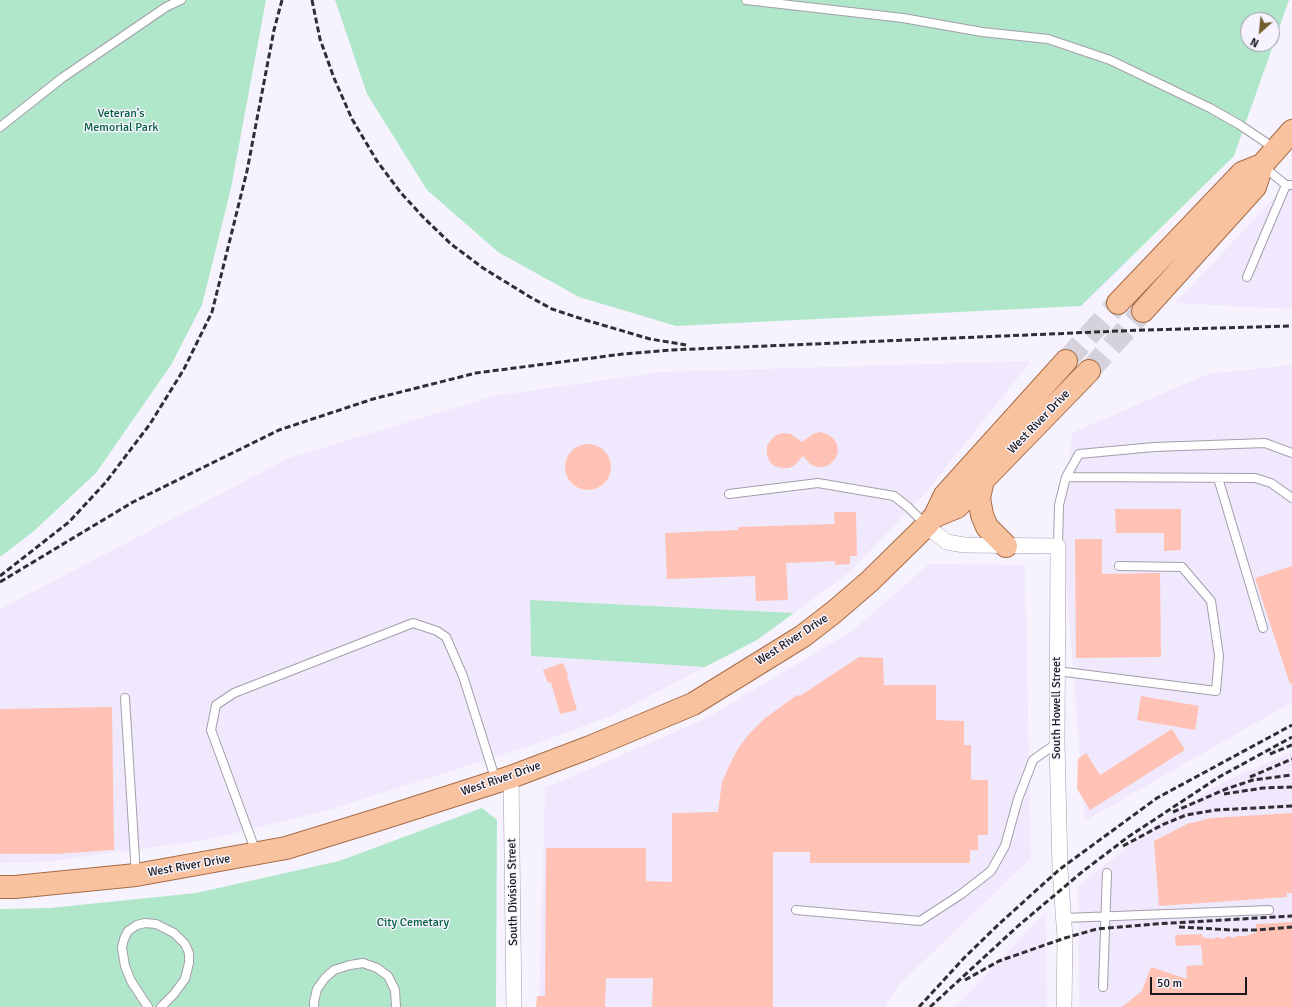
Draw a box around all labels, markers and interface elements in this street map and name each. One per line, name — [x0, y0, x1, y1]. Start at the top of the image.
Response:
north arrow — [1240, 12, 1280, 52]
text: N — [1248, 35, 1261, 50]
park label: Veteran's Memorial Park — [84, 107, 158, 135]
street label: West River Drive — [1005, 387, 1073, 457]
street label: West River Drive — [753, 611, 831, 669]
street label: South Howell Street — [1050, 657, 1064, 759]
street label: West River Drive — [459, 759, 543, 799]
street label: South Division Street — [505, 838, 521, 946]
street label: West River Drive — [147, 852, 231, 880]
park label: City Cemetary — [377, 916, 449, 930]
scale bar — [1152, 969, 1249, 995]
text: 50 m — [1157, 976, 1182, 991]

